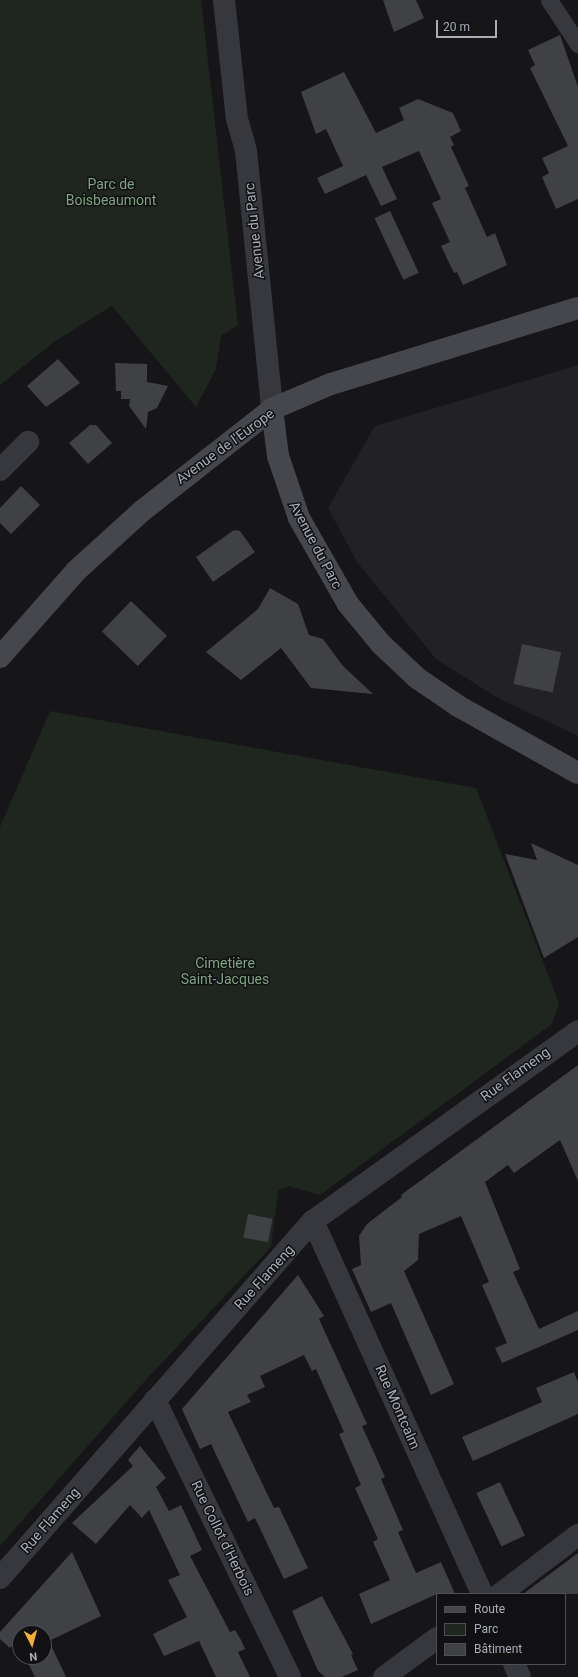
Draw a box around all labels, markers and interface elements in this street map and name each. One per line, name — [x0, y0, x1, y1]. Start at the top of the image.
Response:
scale bar — [438, 12, 499, 38]
text: 20 m — [443, 20, 470, 34]
park label: Parc de Boisbeaumont — [66, 176, 156, 208]
street label: Avenue du Parc — [241, 182, 267, 280]
street label: Avenue de l'Europe — [173, 405, 277, 487]
street label: Avenue du Parc — [286, 498, 346, 592]
park label: Cimetière Saint-Jacques — [181, 955, 269, 988]
street label: Rue Flameng — [477, 1043, 553, 1105]
street label: Rue Flameng — [231, 1241, 297, 1313]
street label: Rue Montcalm — [372, 1362, 424, 1452]
street label: Rue Collot d'Herbois — [188, 1478, 258, 1598]
street label: Rue Flameng — [17, 1484, 83, 1556]
legend — [436, 1593, 566, 1665]
text: Route — [474, 1602, 505, 1616]
text: Parc — [474, 1622, 498, 1636]
north arrow — [12, 1625, 52, 1665]
text: Bâtiment — [474, 1642, 522, 1656]
text: N — [29, 1650, 38, 1663]

